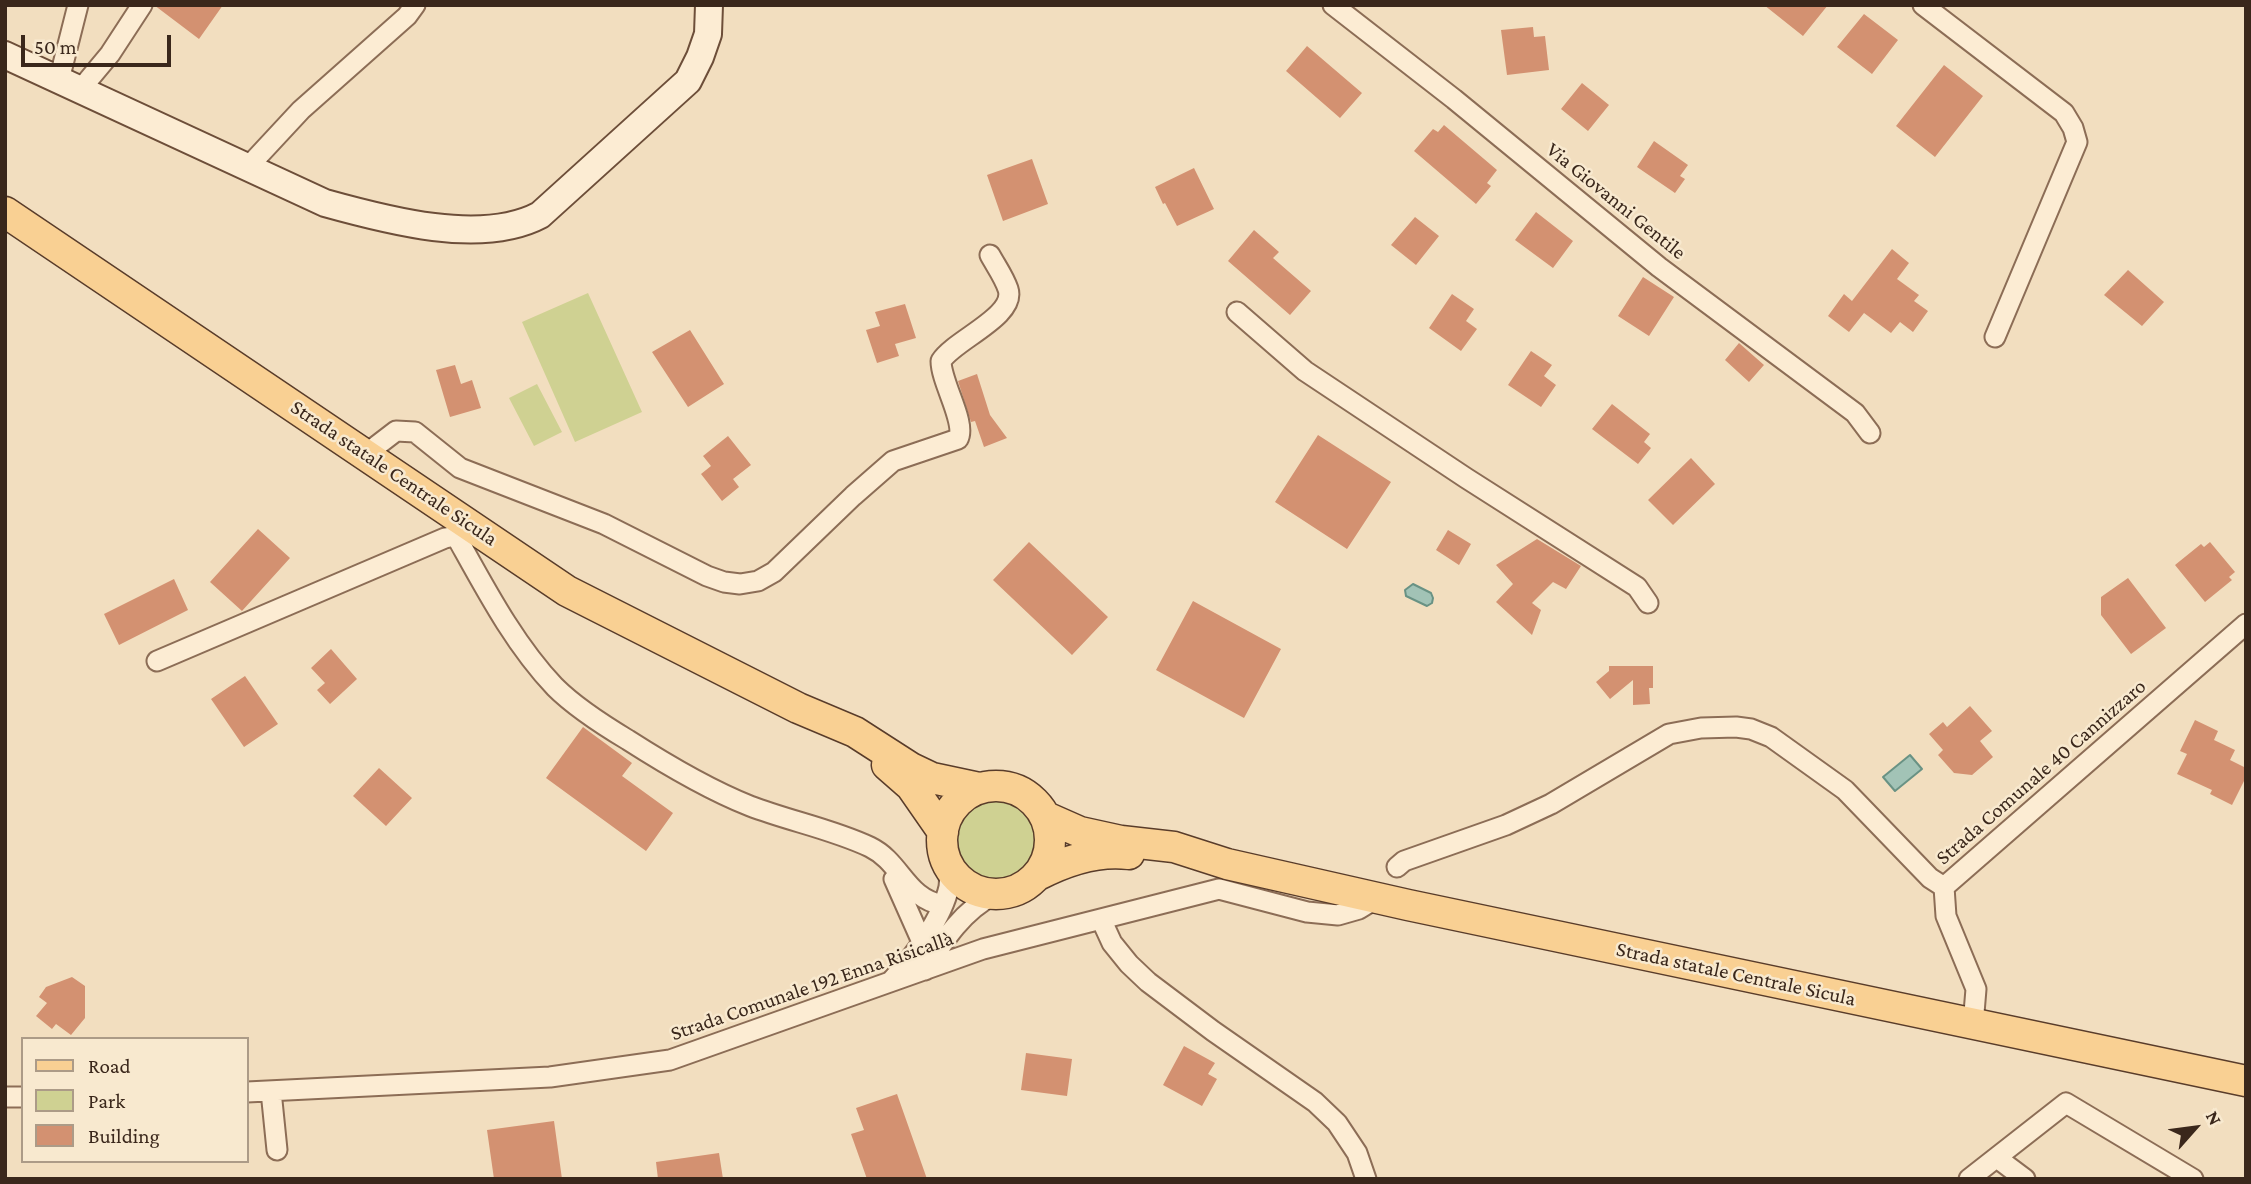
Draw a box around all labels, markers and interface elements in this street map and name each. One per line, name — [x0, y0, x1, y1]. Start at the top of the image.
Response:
scale bar — [24, 21, 175, 65]
text: 50 m — [34, 35, 77, 59]
street label: Via Giovanni Gentile — [1541, 137, 1691, 265]
street label: Strada statale Centrale Sicula — [286, 394, 502, 552]
street label: Strada Comunale 40 Cannizzaro — [1931, 674, 2151, 870]
street label: Strada Comunale 192 Enna Risicallà — [667, 926, 957, 1046]
street label: Strada statale Centrale Sicula — [1614, 936, 1858, 1012]
legend — [21, 1037, 248, 1163]
text: Road — [88, 1054, 131, 1078]
text: Park — [88, 1089, 125, 1113]
north arrow — [2160, 1093, 2230, 1163]
text: N — [2202, 1107, 2226, 1129]
text: Building — [88, 1124, 160, 1148]

